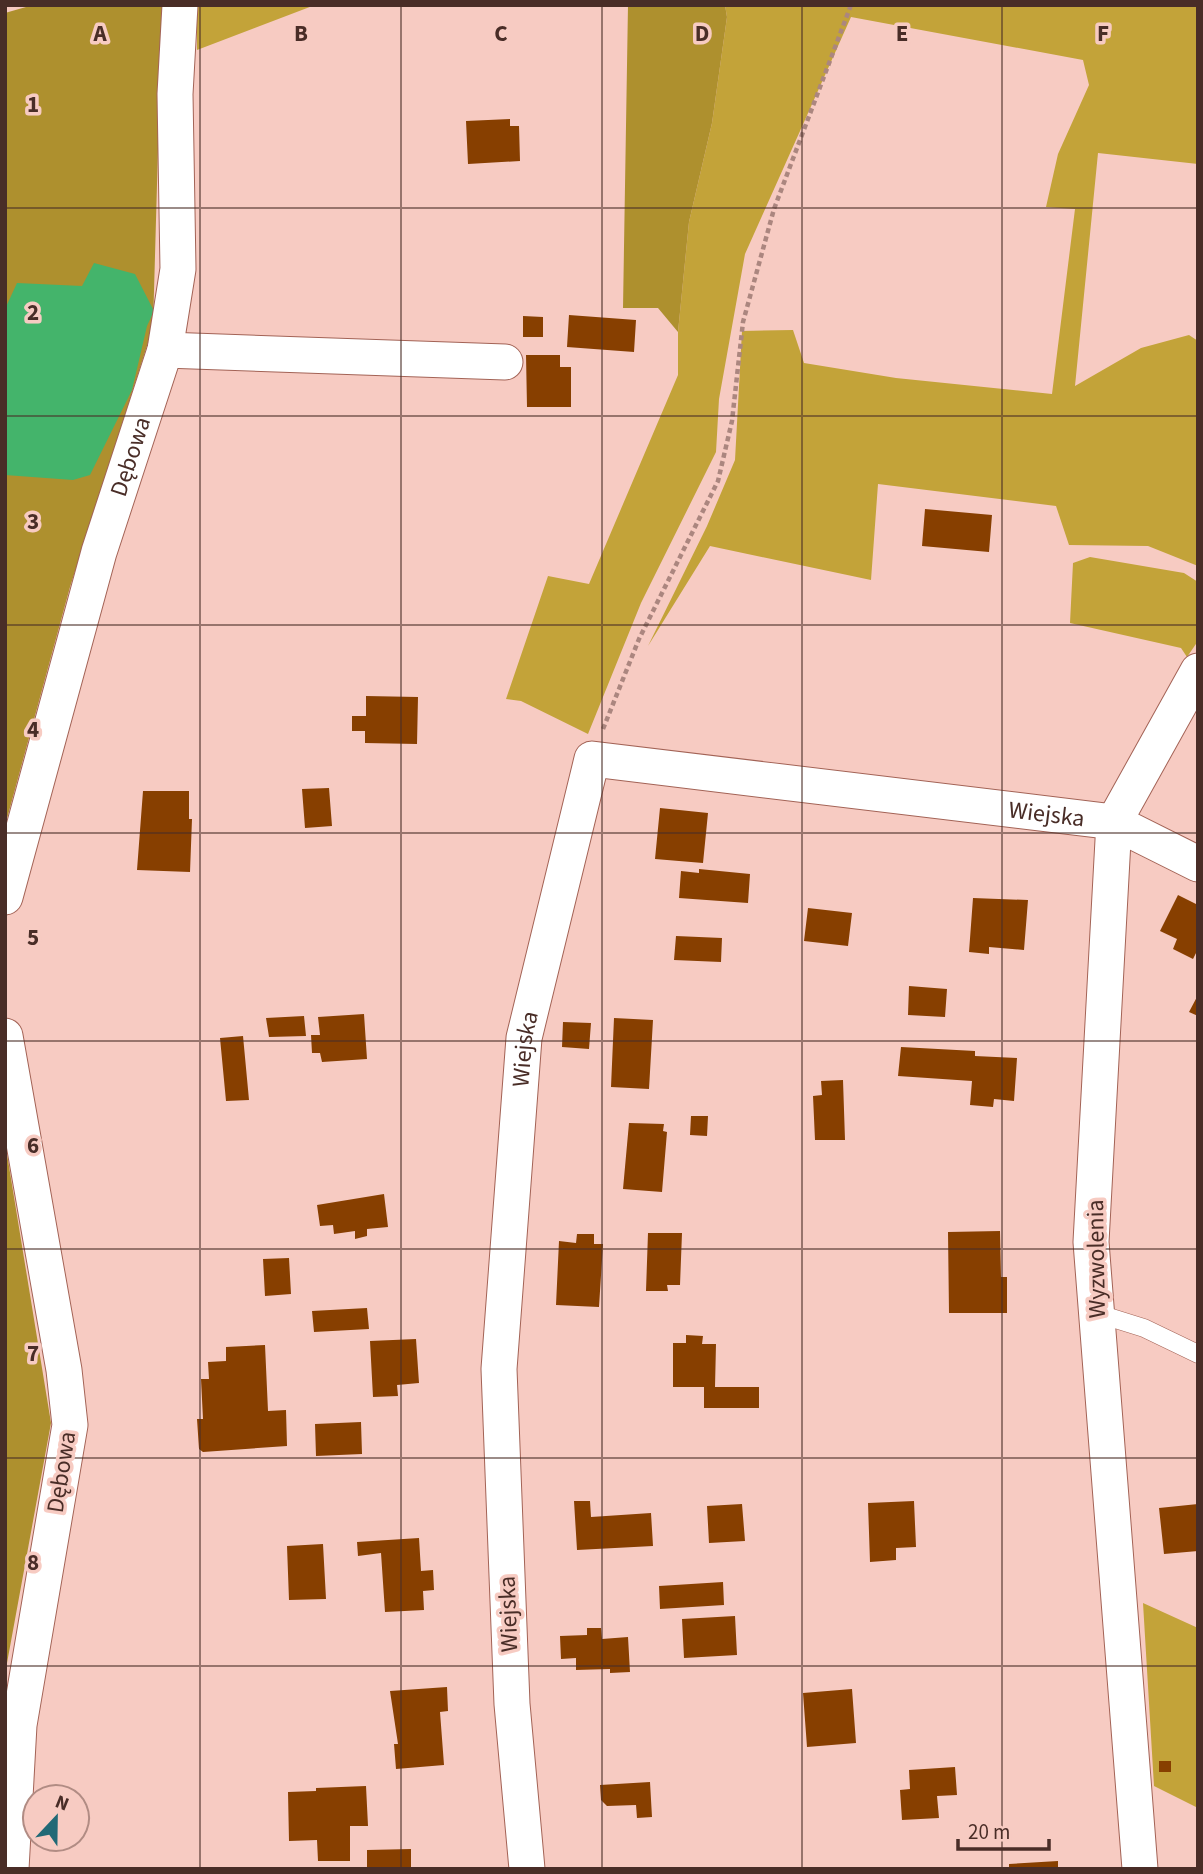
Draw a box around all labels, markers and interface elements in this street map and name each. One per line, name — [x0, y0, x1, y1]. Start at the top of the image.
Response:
text: A — [92, 17, 107, 50]
text: B — [294, 17, 308, 50]
text: C — [494, 17, 508, 50]
text: D — [695, 17, 709, 50]
text: E — [896, 17, 908, 50]
text: F — [1097, 17, 1109, 50]
text: 1 — [27, 88, 39, 121]
text: 2 — [27, 296, 39, 329]
street label: Dębowa — [101, 412, 160, 501]
text: 3 — [27, 505, 39, 538]
text: 4 — [27, 713, 39, 746]
street label: Wiejska — [1007, 792, 1087, 836]
text: 5 — [27, 921, 39, 954]
street label: Wiejska — [503, 1007, 548, 1088]
text: 6 — [27, 1129, 39, 1162]
street label: Wyzwolenia — [1078, 1199, 1115, 1319]
text: 7 — [27, 1337, 39, 1370]
street label: Dębowa — [38, 1429, 85, 1515]
text: 8 — [27, 1546, 39, 1579]
street label: Wiejska — [490, 1575, 527, 1653]
north arrow — [21, 1783, 91, 1853]
text: N — [51, 1789, 73, 1819]
scale bar — [958, 1808, 1049, 1852]
text: 20 m — [968, 1817, 1010, 1847]

